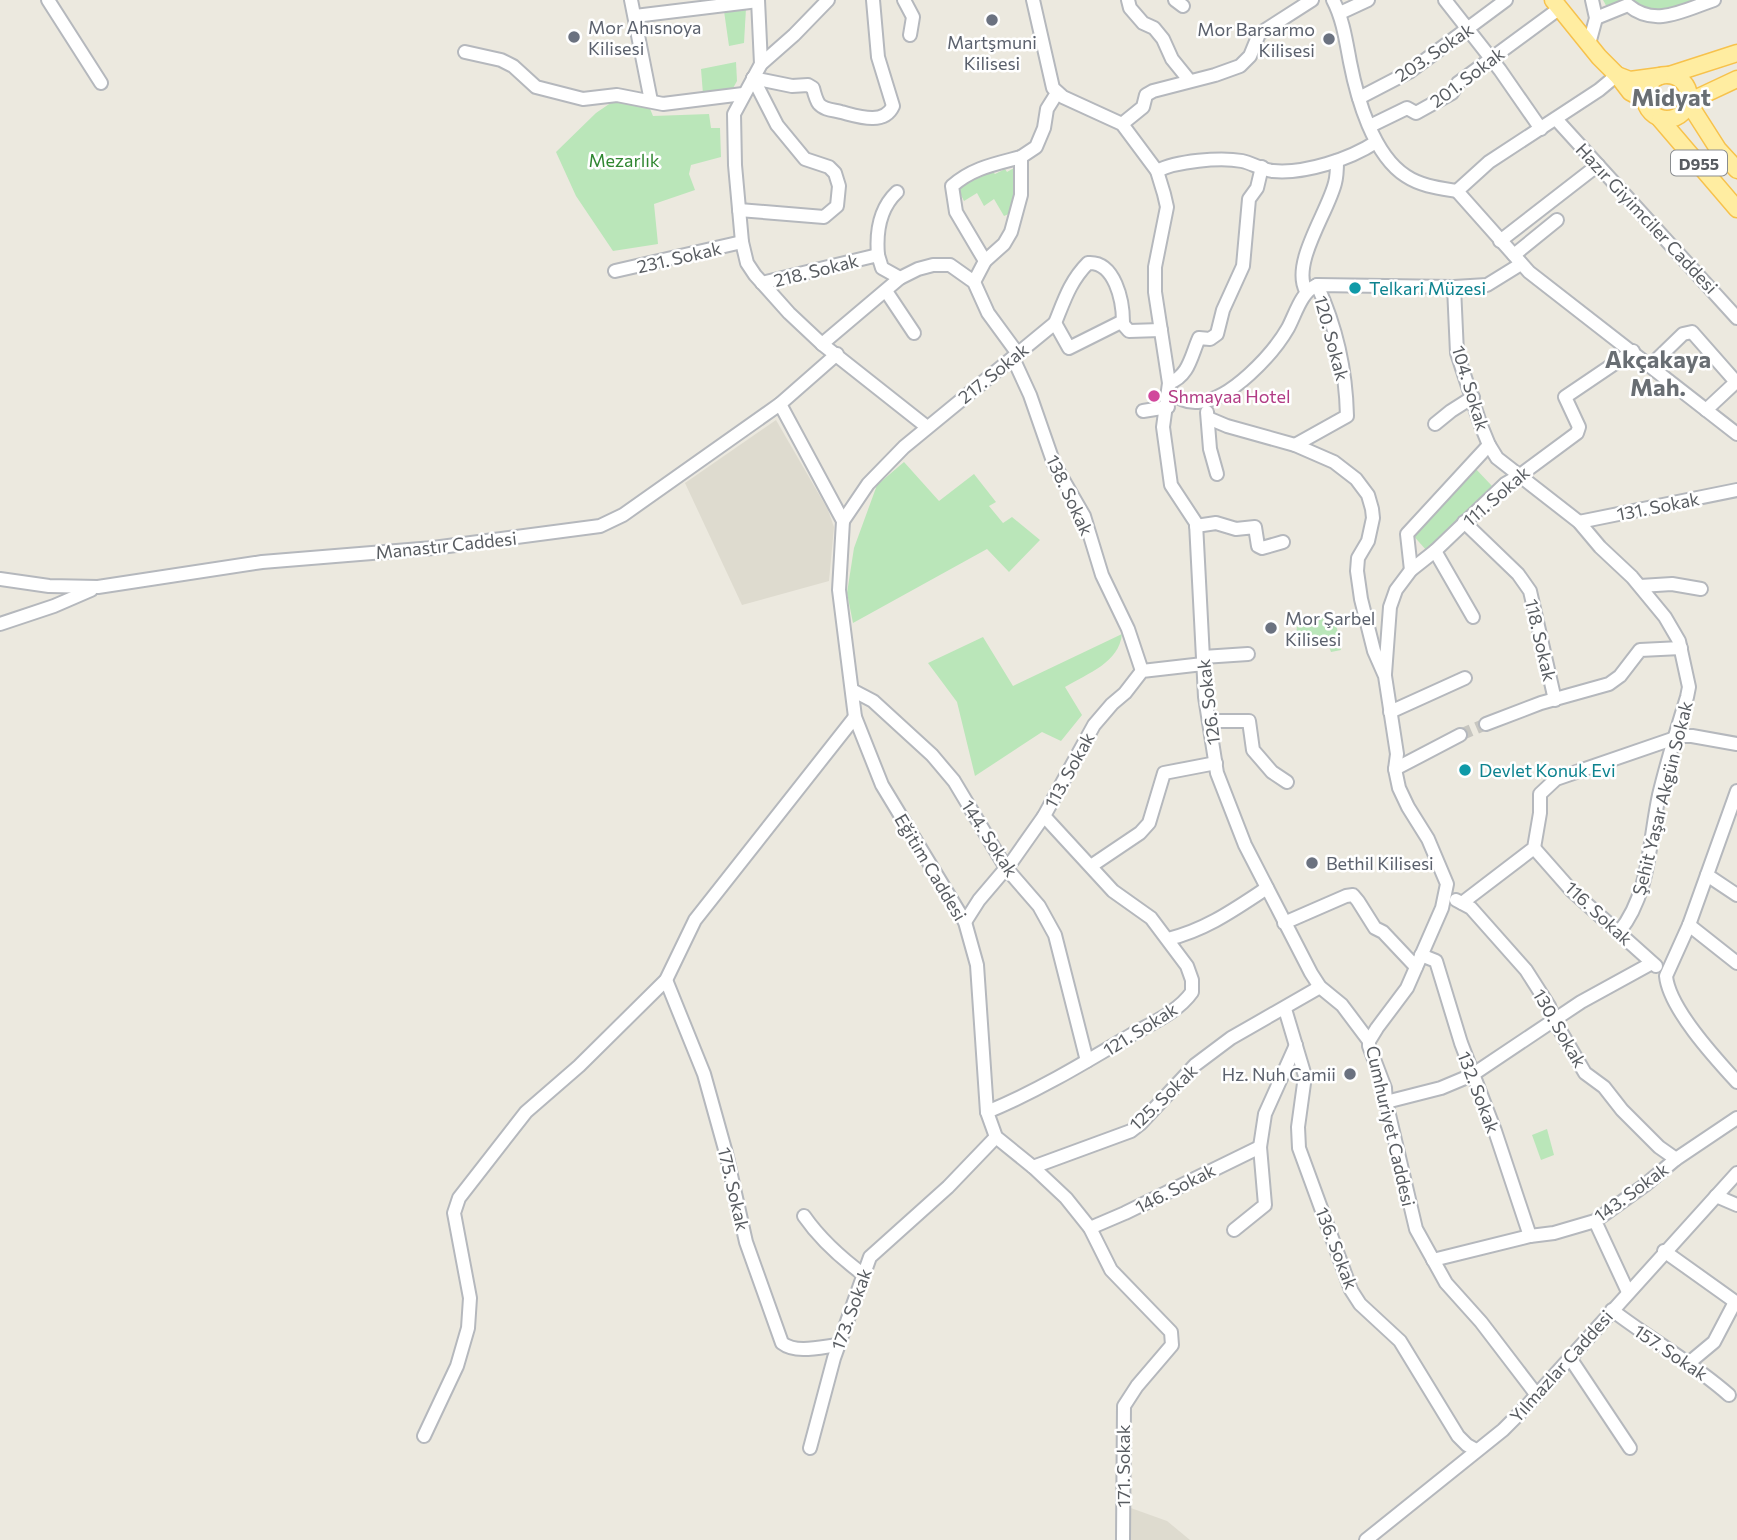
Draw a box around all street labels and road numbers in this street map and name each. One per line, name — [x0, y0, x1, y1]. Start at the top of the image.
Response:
street label: 203. Sokak — [1391, 18, 1477, 86]
street label: 201. Sokak — [1426, 42, 1509, 112]
street label: Hazır Giyimciler Caddesi — [1572, 138, 1722, 298]
road number: D955 — [1671, 150, 1727, 176]
street label: 231. Sokak — [635, 237, 724, 277]
street label: 218. Sokak — [772, 249, 861, 291]
street label: 120. Sokak — [1310, 293, 1354, 383]
street label: 217. Sokak — [953, 338, 1033, 408]
street label: 104. Sokak — [1448, 343, 1494, 434]
street label: 138. Sokak — [1042, 451, 1098, 539]
street label: 111. Sokak — [1458, 461, 1534, 531]
street label: 131. Sokak — [1615, 487, 1701, 525]
street label: Manastır Caddesi — [374, 527, 518, 563]
street label: 118. Sokak — [1521, 597, 1561, 684]
street label: 126. Sokak — [1192, 658, 1224, 746]
street label: Şehit Yaşar Akgün Sokak — [1627, 698, 1697, 897]
street label: 113. Sokak — [1039, 728, 1099, 812]
street label: 144. Sokak — [957, 795, 1023, 881]
street label: Eğitim Caddesi — [890, 809, 972, 925]
street label: 116. Sokak — [1561, 876, 1637, 950]
street label: 130. Sokak — [1529, 985, 1591, 1072]
street label: 121. Sokak — [1099, 997, 1181, 1060]
street label: Cumhuriyet Caddesi — [1362, 1043, 1420, 1209]
street label: 132. Sokak — [1453, 1048, 1505, 1136]
street label: 125. Sokak — [1125, 1059, 1202, 1135]
street label: 175. Sokak — [714, 1145, 754, 1233]
street label: 146. Sokak — [1131, 1158, 1219, 1218]
street label: 143. Sokak — [1590, 1158, 1673, 1226]
street label: 136. Sokak — [1311, 1204, 1363, 1293]
street label: 173. Sokak — [826, 1265, 876, 1353]
street label: Yılmazlar Caddesi — [1505, 1305, 1617, 1427]
street label: 157. Sokak — [1630, 1319, 1712, 1385]
street label: 171. Sokak — [1112, 1424, 1134, 1507]

